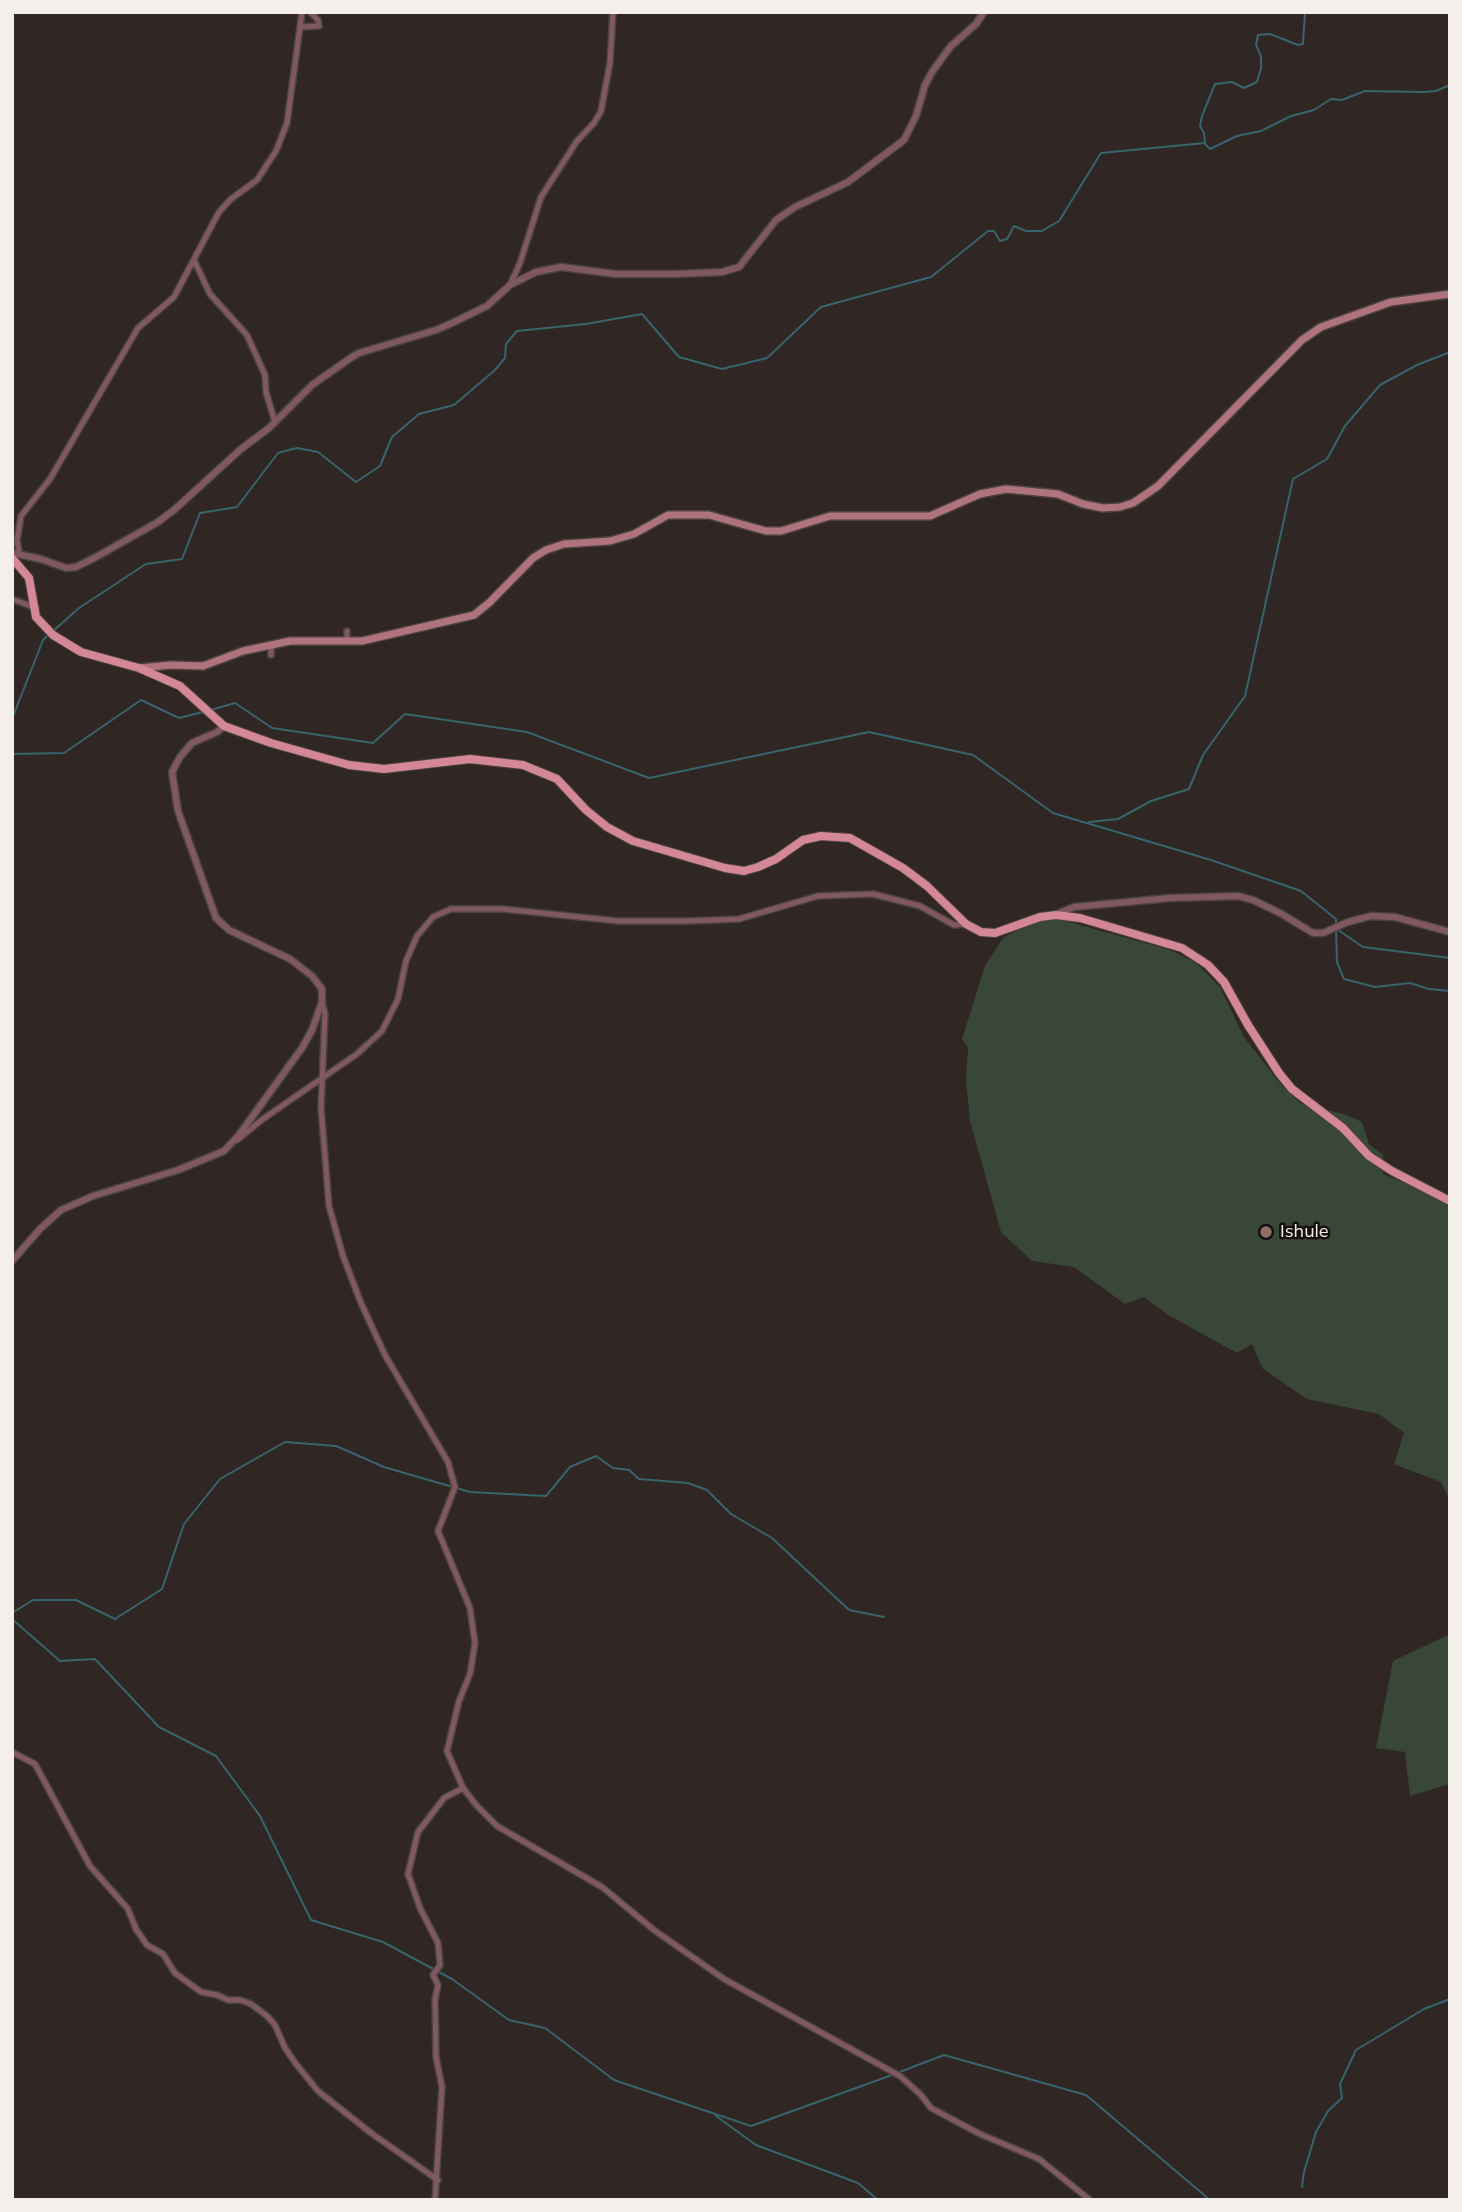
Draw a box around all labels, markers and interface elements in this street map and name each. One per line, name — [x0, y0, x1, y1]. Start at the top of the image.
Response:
place label: Ishule — [1280, 1221, 1329, 1243]
marker: Ishule — [1258, 1224, 1274, 1240]

